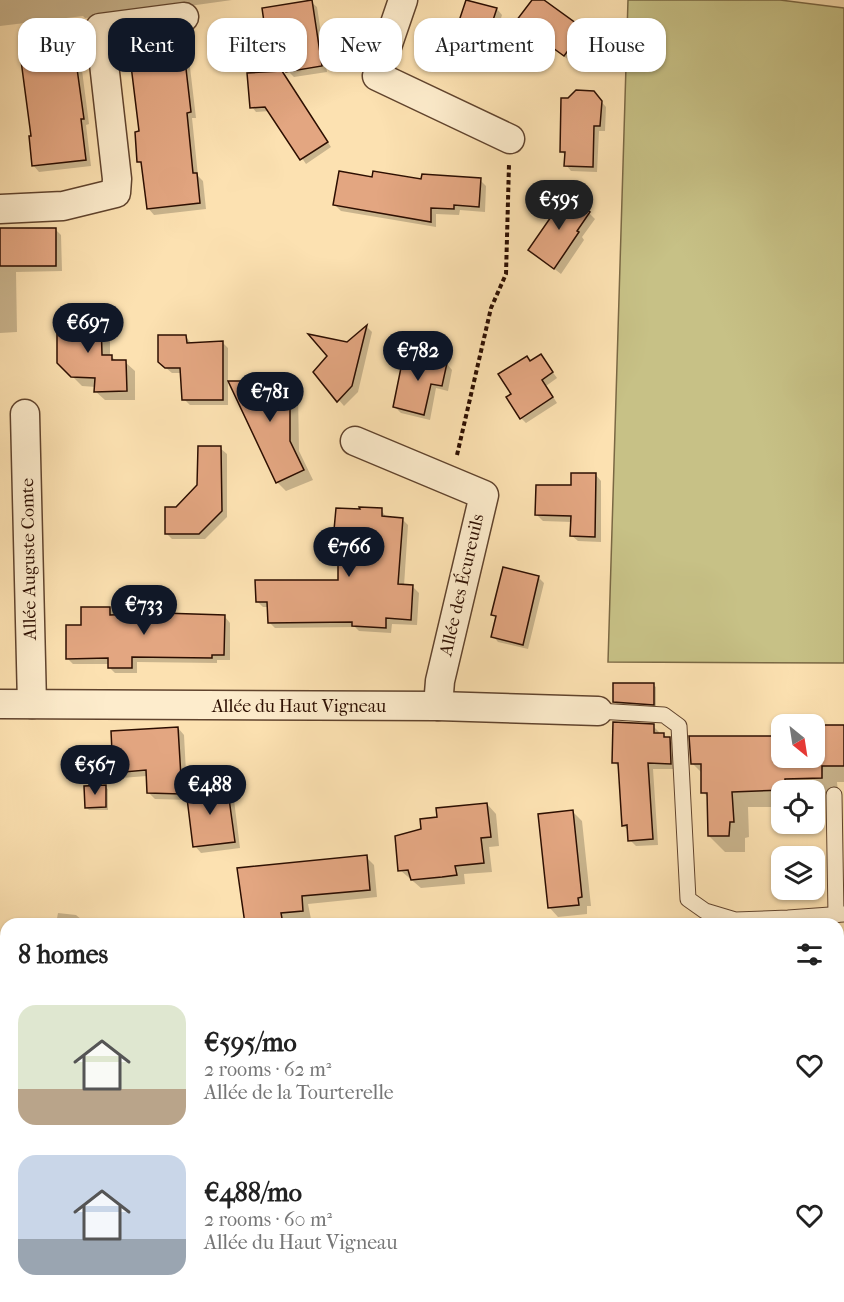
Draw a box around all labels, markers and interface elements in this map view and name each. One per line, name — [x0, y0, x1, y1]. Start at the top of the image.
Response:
chip: Buy — [18, 18, 96, 72]
chip: Rent — [108, 18, 195, 72]
chip: Filters — [207, 18, 307, 72]
chip: New — [319, 18, 402, 72]
chip: Apartment — [414, 18, 555, 72]
chip: House — [567, 18, 666, 72]
pin: €595 — [523, 180, 595, 231]
text: €595 — [539, 188, 579, 211]
pin: €697 — [52, 303, 124, 354]
text: €697 — [67, 311, 109, 334]
pin: €782 — [382, 331, 454, 382]
text: €782 — [397, 339, 439, 362]
pin: €781 — [234, 372, 306, 423]
text: €781 — [251, 380, 289, 403]
street label: Allée Auguste Comte — [17, 478, 41, 641]
street label: Allée des Écureuils — [434, 511, 489, 659]
pin: €766 — [313, 527, 385, 578]
text: €766 — [327, 535, 371, 558]
pin: €733 — [108, 585, 180, 636]
text: €733 — [125, 593, 163, 616]
street label: Allée du Haut Vigneau — [211, 696, 386, 717]
north arrow — [771, 714, 825, 768]
map controls — [771, 714, 825, 900]
pin: €567 — [59, 745, 131, 796]
text: €567 — [75, 753, 115, 776]
pin: €488 — [174, 765, 246, 816]
text: €488 — [188, 773, 232, 796]
button: locate — [771, 780, 825, 834]
button: layers — [771, 846, 825, 900]
icon: filters — [793, 938, 826, 971]
text: 8 homes — [18, 939, 108, 970]
text: €595/mo — [204, 1027, 297, 1058]
icon: home — [66, 1029, 138, 1101]
icon: heart — [793, 1049, 826, 1082]
text: 2 rooms · 62 m² — [204, 1058, 331, 1081]
text: Allée de la Tourterelle — [204, 1081, 394, 1104]
text: €488/mo — [204, 1177, 302, 1208]
icon: home — [66, 1179, 138, 1251]
icon: heart — [793, 1199, 826, 1232]
text: 2 rooms · 60 m² — [204, 1208, 332, 1231]
text: Allée du Haut Vigneau — [204, 1231, 398, 1254]

